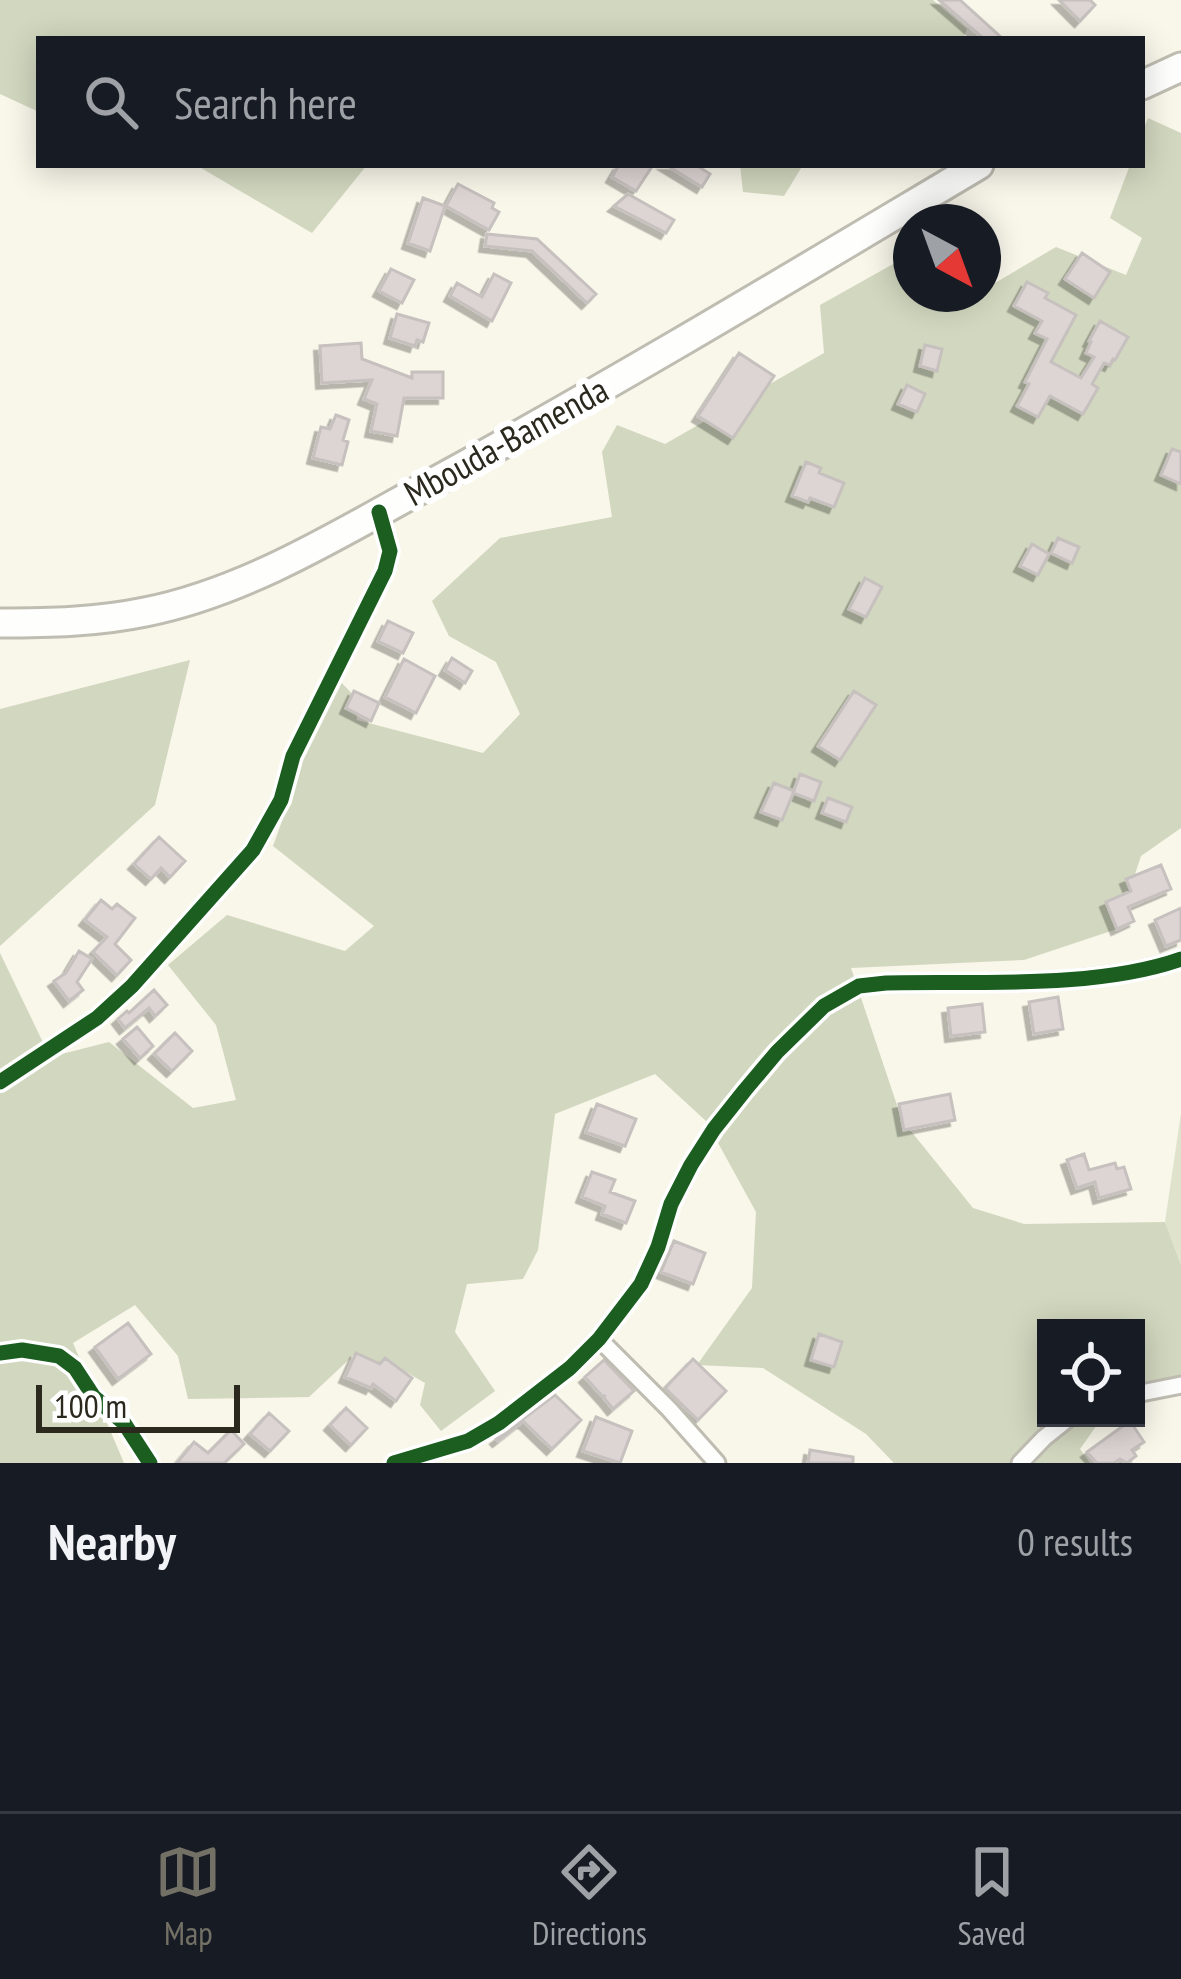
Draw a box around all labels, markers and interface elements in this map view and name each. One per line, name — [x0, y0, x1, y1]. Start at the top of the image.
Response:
search box — [36, 36, 1145, 168]
icon: search — [78, 69, 144, 135]
text: Search here — [174, 73, 357, 131]
north arrow — [893, 204, 1001, 312]
street label: Mbouda-Bamenda — [396, 365, 616, 516]
map controls — [1037, 1319, 1145, 1427]
button: locate — [1037, 1319, 1145, 1427]
scale bar — [36, 1379, 240, 1432]
text: 100 m — [54, 1384, 127, 1427]
text: Nearby — [48, 1508, 176, 1574]
text: 0 results — [1017, 1516, 1133, 1567]
tab: Map — [155, 1839, 221, 1954]
tab: Directions — [532, 1839, 647, 1954]
tab: Saved — [958, 1839, 1026, 1954]

